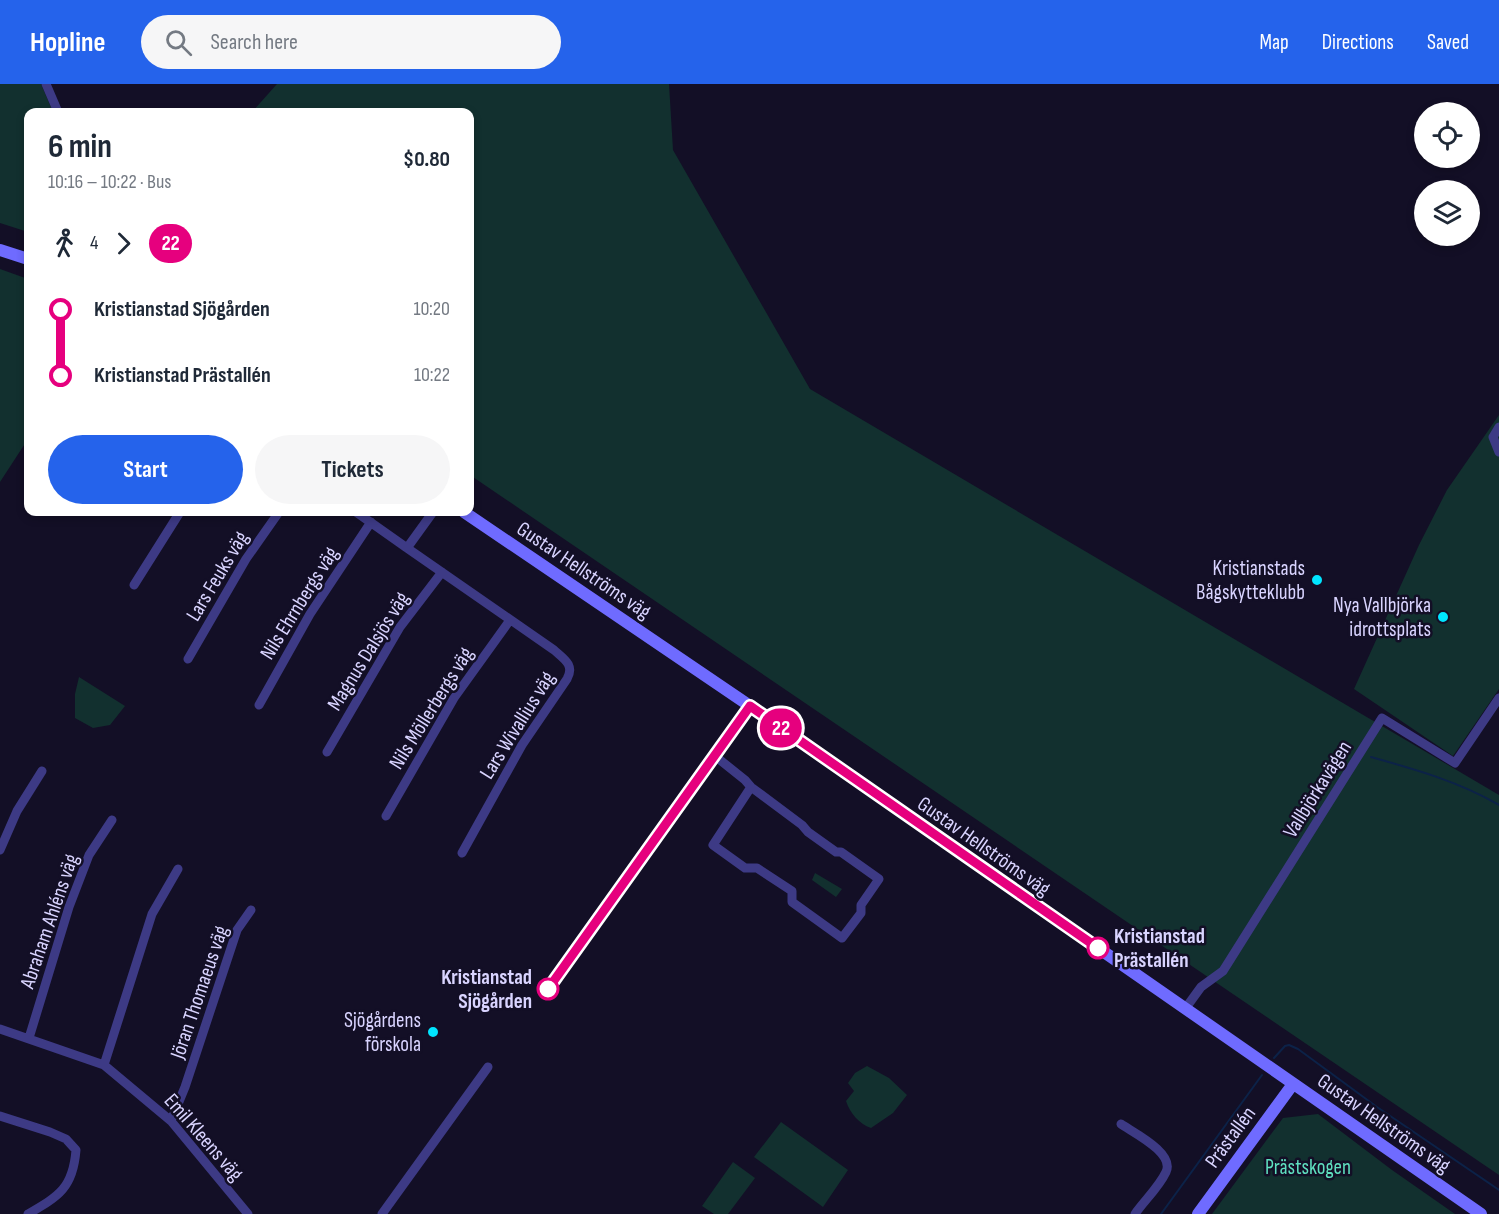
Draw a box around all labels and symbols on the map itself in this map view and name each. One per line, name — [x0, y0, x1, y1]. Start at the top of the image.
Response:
street label: Gustav Hellströms väg — [512, 516, 656, 625]
street label: Lars Feuks väg — [181, 527, 254, 626]
street label: Nils Ehrnbergs väg — [255, 542, 344, 664]
place label: Kristianstads Bågskytteklubb — [1196, 556, 1305, 605]
marker: Kristianstads Bågskytteklubb — [1310, 573, 1324, 587]
street label: Magnus Dalsjös väg — [322, 587, 415, 715]
place label: Nya Vallbjörka idrottsplats — [1333, 593, 1431, 642]
marker: Nya Vallbjörka idrottsplats — [1436, 610, 1450, 624]
street label: Nils Möllerbergs väg — [384, 643, 479, 774]
street label: Lars Wivallius väg — [474, 667, 560, 784]
line badge: 22 — [754, 708, 808, 748]
street label: Vallbjörkavägen — [1278, 736, 1357, 842]
street label: Gustav Hellströms väg — [912, 791, 1055, 902]
street label: Abraham Ahléns väg — [14, 851, 84, 993]
street label: Jöran Thomaeus väg — [165, 922, 234, 1063]
place label: Kristianstad Prästallén — [1114, 924, 1205, 973]
marker: Kristianstad Prästallén — [1087, 937, 1109, 959]
place label: Kristianstad Sjögården — [441, 965, 532, 1014]
marker: Kristianstad Sjögården — [537, 978, 559, 1000]
place label: Sjögårdens förskola — [344, 1008, 421, 1057]
marker: Sjögårdens förskola — [426, 1025, 440, 1039]
street label: Gustav Hellströms väg — [1312, 1068, 1455, 1179]
street label: Emil Kleens väg — [159, 1088, 248, 1186]
street label: Prästallén — [1200, 1102, 1261, 1173]
park label: Prästskogen — [1265, 1155, 1351, 1180]

